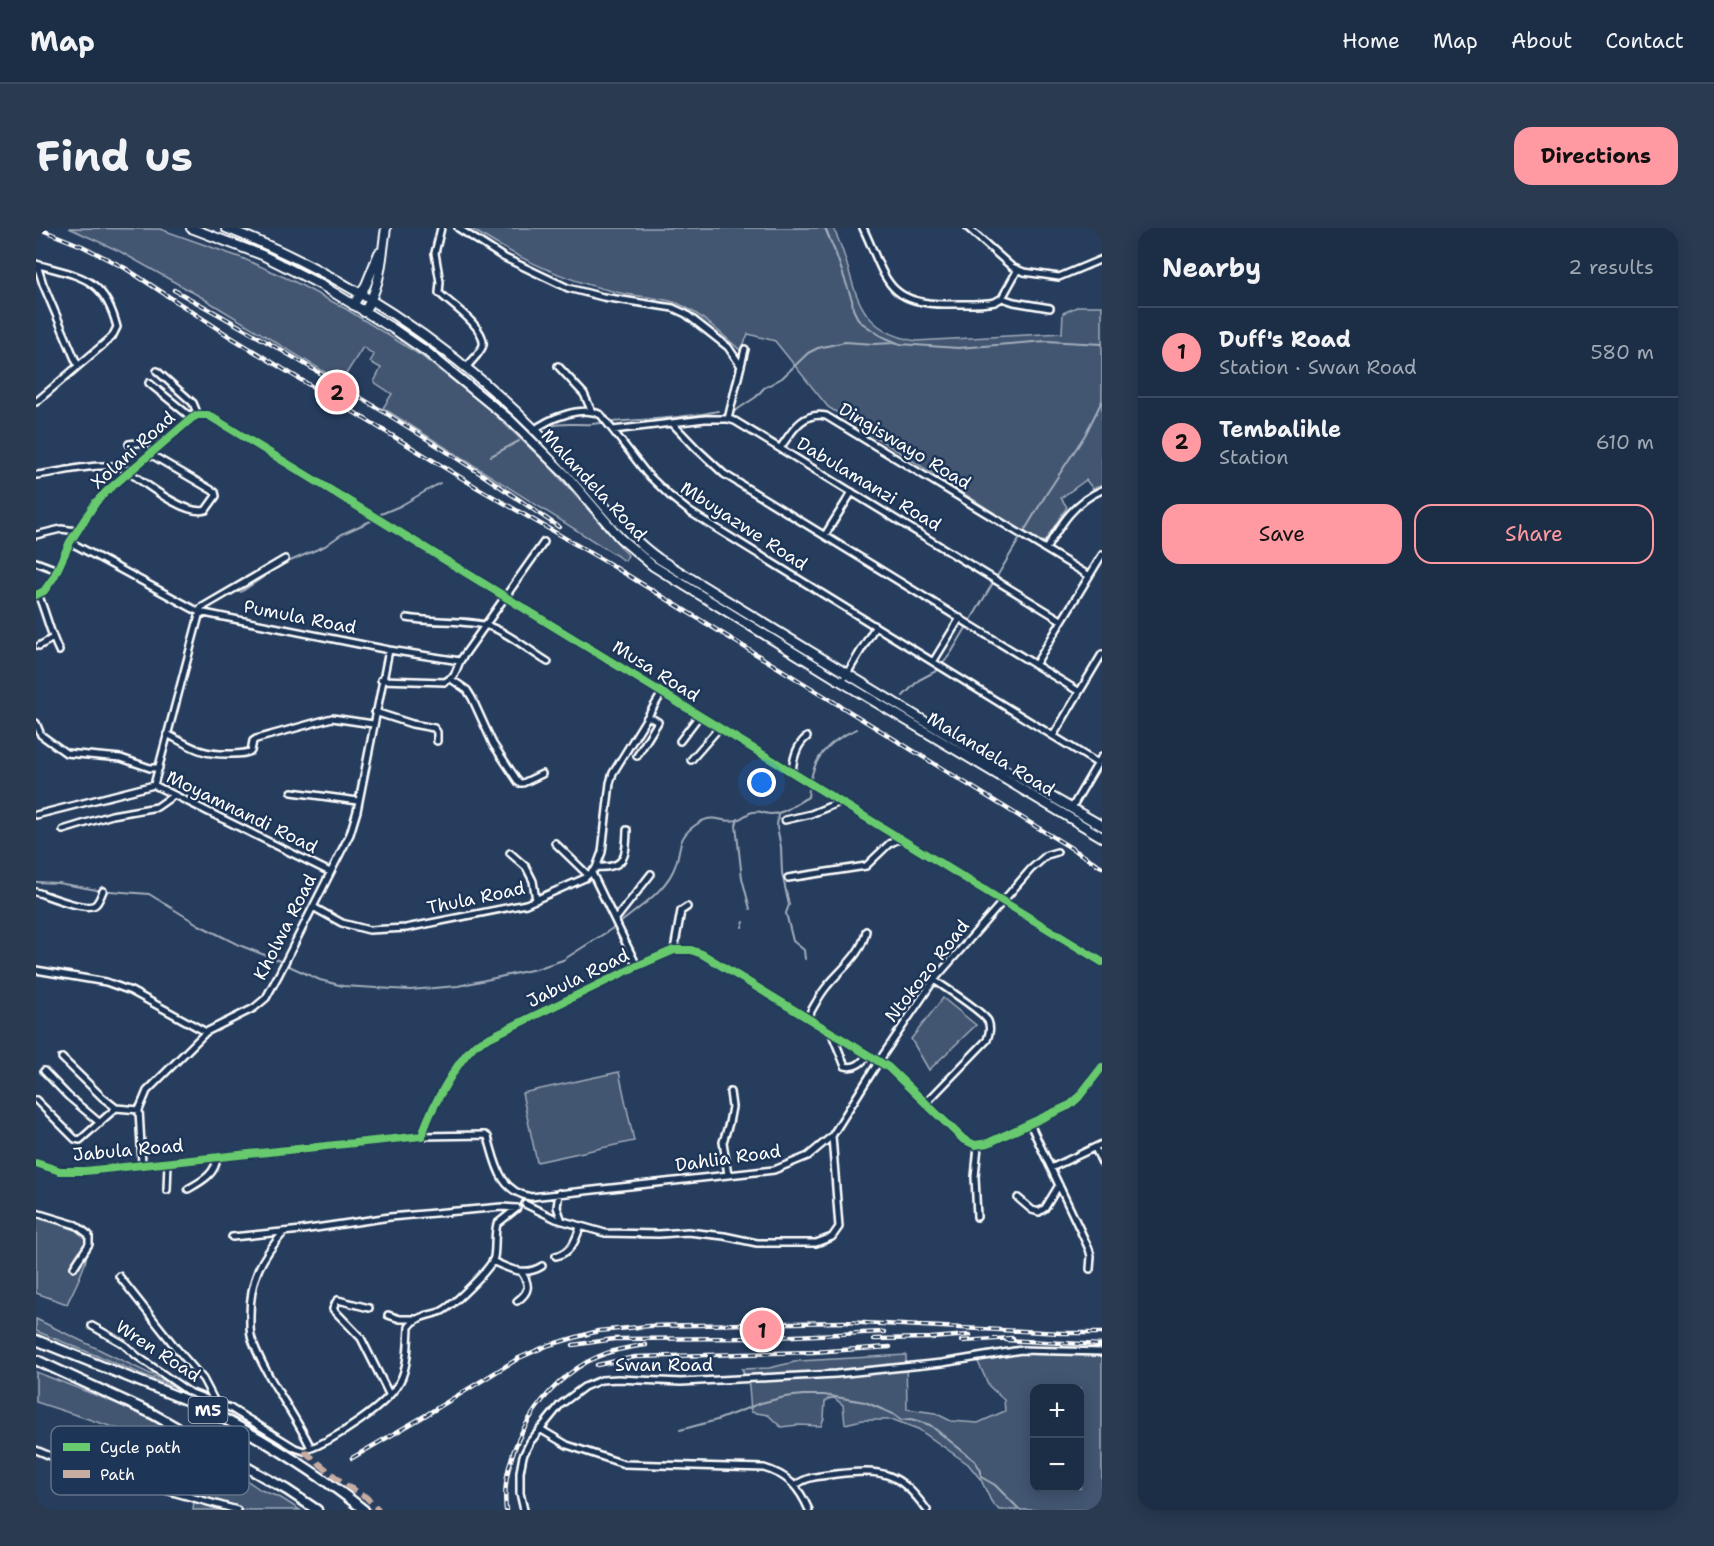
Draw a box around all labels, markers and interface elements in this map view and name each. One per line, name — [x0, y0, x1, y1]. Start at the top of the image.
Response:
text: Map — [30, 22, 95, 60]
text: Home — [1342, 27, 1400, 55]
text: Map — [1433, 27, 1478, 55]
text: About — [1511, 27, 1572, 55]
text: Contact — [1605, 27, 1684, 55]
button: Directions — [1514, 127, 1678, 185]
text: Find us — [36, 128, 193, 184]
text: Nearby — [1162, 250, 1261, 285]
text: 2 results — [1568, 254, 1654, 280]
text: Duff's Road — [1219, 325, 1351, 354]
text: 1 — [1177, 339, 1186, 365]
text: 580 m — [1591, 339, 1654, 365]
text: Station · Swan Road — [1219, 354, 1417, 380]
pin: 2 — [318, 370, 356, 414]
street label: Dingiswayo Road — [834, 397, 976, 495]
street label: Xolani Road — [86, 406, 180, 494]
text: Tembalihle — [1219, 415, 1341, 444]
street label: Malandela Road — [536, 424, 652, 546]
text: 2 — [1175, 429, 1189, 455]
text: 610 m — [1596, 429, 1654, 455]
street label: Dabulamanzi Road — [792, 431, 946, 537]
text: Station — [1219, 444, 1288, 470]
street label: Mbuyazwe Road — [676, 476, 812, 576]
button: Save — [1162, 504, 1402, 564]
button: Share — [1414, 504, 1654, 564]
street label: Pumula Road — [242, 594, 358, 640]
street label: Musa Road — [608, 635, 704, 707]
street label: Malandela Road — [923, 706, 1059, 802]
street label: Moyamnandi Road — [162, 765, 322, 859]
your location — [747, 768, 776, 797]
street label: Kholwa Road — [248, 870, 322, 984]
street label: Thula Road — [425, 876, 527, 920]
street label: Ntokozo Road — [879, 915, 975, 1027]
street label: Jabula Road — [523, 943, 633, 1013]
street label: Jabula Road — [72, 1133, 184, 1167]
street label: Dahlia Road — [674, 1139, 782, 1177]
pin: 1 — [742, 1308, 782, 1352]
street label: Wren Road — [111, 1315, 205, 1387]
street label: Swan Road — [615, 1353, 713, 1377]
map controls — [1030, 1384, 1084, 1492]
button: + — [1030, 1384, 1084, 1438]
road number: M5 — [188, 1397, 228, 1423]
legend — [51, 1426, 249, 1495]
text: Cycle path — [100, 1437, 181, 1458]
button: − — [1030, 1438, 1084, 1492]
text: Path — [100, 1464, 135, 1485]

